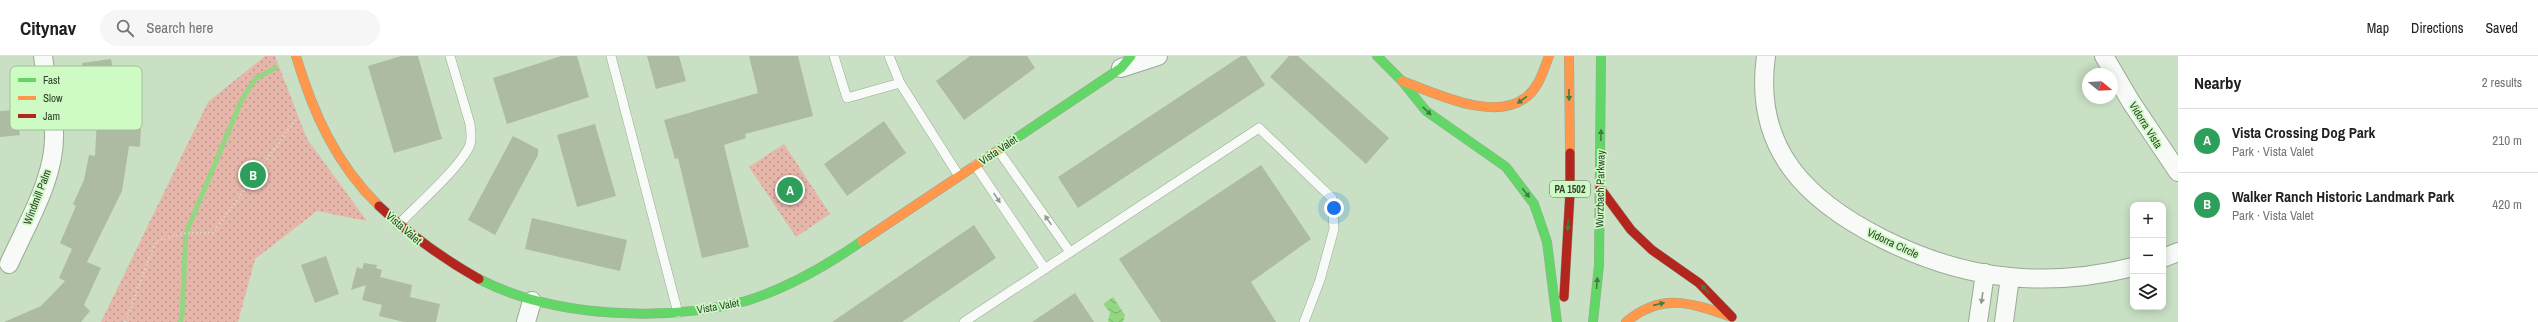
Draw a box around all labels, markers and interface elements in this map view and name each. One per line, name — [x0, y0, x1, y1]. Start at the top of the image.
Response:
search box — [100, 10, 380, 46]
text: Citynav — [20, 15, 76, 41]
icon: search — [114, 17, 136, 39]
text: Search here — [146, 17, 213, 38]
text: Map — [2367, 19, 2389, 37]
text: Directions — [2411, 19, 2463, 37]
text: Saved — [2485, 19, 2518, 37]
legend — [10, 66, 142, 130]
north arrow — [2082, 68, 2118, 104]
text: Nearby — [2194, 71, 2241, 94]
text: Fast — [43, 73, 61, 87]
text: 2 results — [2482, 74, 2522, 91]
one-way arrow — [1566, 89, 1572, 102]
text: Slow — [43, 91, 63, 105]
one-way arrow — [1517, 96, 1528, 104]
street label: Vidorra Vista — [2126, 99, 2166, 151]
one-way arrow — [1422, 106, 1432, 116]
text: Jam — [43, 109, 60, 123]
text: Vista Crossing Dog Park — [2232, 122, 2375, 143]
one-way arrow — [1597, 129, 1604, 141]
street label: Vista Valet — [976, 132, 1020, 168]
text: A — [2203, 132, 2211, 149]
text: 210 m — [2492, 132, 2522, 149]
text: Park · Vista Valet — [2232, 143, 2313, 160]
street label: Wurzbach Parkway — [1592, 150, 1608, 228]
pin: B — [240, 160, 266, 190]
street label: Windmill Palm — [20, 167, 54, 227]
pin: A — [777, 175, 803, 205]
road number: PA 1502 — [1550, 181, 1590, 197]
text: Walker Ranch Historic Landmark Park — [2232, 186, 2454, 207]
one-way arrow — [1521, 188, 1530, 199]
one-way arrow — [993, 192, 1001, 203]
text: B — [2203, 196, 2211, 213]
text: 420 m — [2492, 196, 2522, 213]
your location — [1324, 198, 1344, 218]
map controls — [2130, 202, 2166, 310]
button: + — [2130, 202, 2166, 238]
text: Park · Vista Valet — [2232, 207, 2313, 224]
street label: Vista Valet — [383, 209, 425, 248]
one-way arrow — [1044, 215, 1052, 225]
one-way arrow — [1565, 219, 1571, 232]
street label: Vidorra Circle — [1865, 225, 1921, 261]
button: − — [2130, 238, 2166, 274]
button: layers — [2130, 274, 2166, 310]
one-way arrow — [1594, 277, 1600, 289]
one-way arrow — [1700, 284, 1710, 294]
one-way arrow — [1979, 292, 1985, 304]
street label: Vista Valet — [696, 295, 741, 317]
one-way arrow — [1653, 300, 1665, 306]

